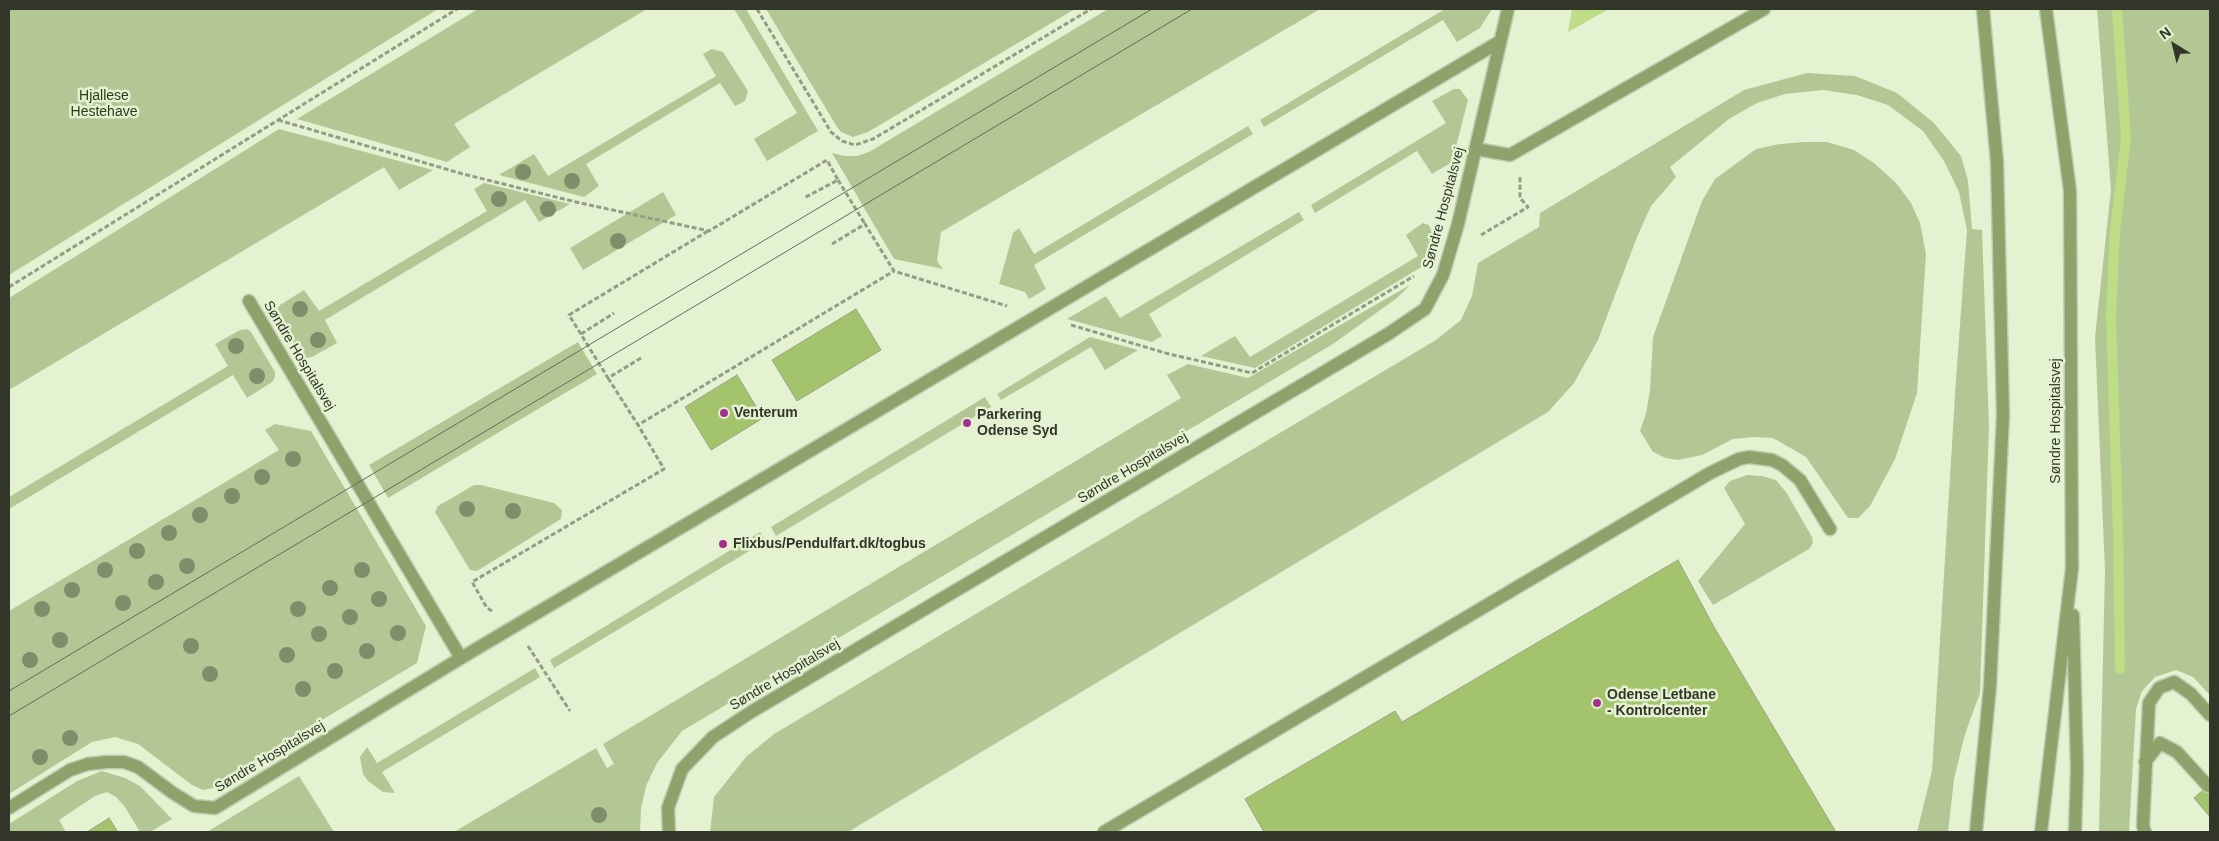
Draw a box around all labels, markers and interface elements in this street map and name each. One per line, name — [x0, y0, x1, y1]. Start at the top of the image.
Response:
north arrow — [2149, 20, 2199, 70]
text: N — [2156, 23, 2174, 42]
park label: Hjallese Hestehave — [71, 88, 137, 120]
street label: Søndre Hospitalsvej — [1420, 145, 1468, 271]
street label: Søndre Hospitalsvej — [260, 298, 338, 414]
street label: Søndre Hospitalsvej — [2048, 358, 2064, 484]
place label: Venterum — [734, 405, 798, 421]
marker: Venterum — [718, 407, 730, 419]
place label: Parkering Odense Syd — [977, 407, 1058, 440]
marker: Parkering Odense Syd — [961, 417, 973, 429]
street label: Søndre Hospitalsvej — [1075, 429, 1191, 507]
place label: Flixbus/Pendulfart.dk/togbus — [733, 536, 926, 552]
marker: Flixbus/Pendulfart.dk/togbus — [717, 538, 729, 550]
street label: Søndre Hospitalsvej — [727, 636, 843, 714]
place label: Odense Letbane - Kontrolcenter — [1607, 687, 1716, 720]
marker: Odense Letbane - Kontrolcenter — [1591, 697, 1603, 709]
street label: Søndre Hospitalsvej — [212, 718, 328, 796]

